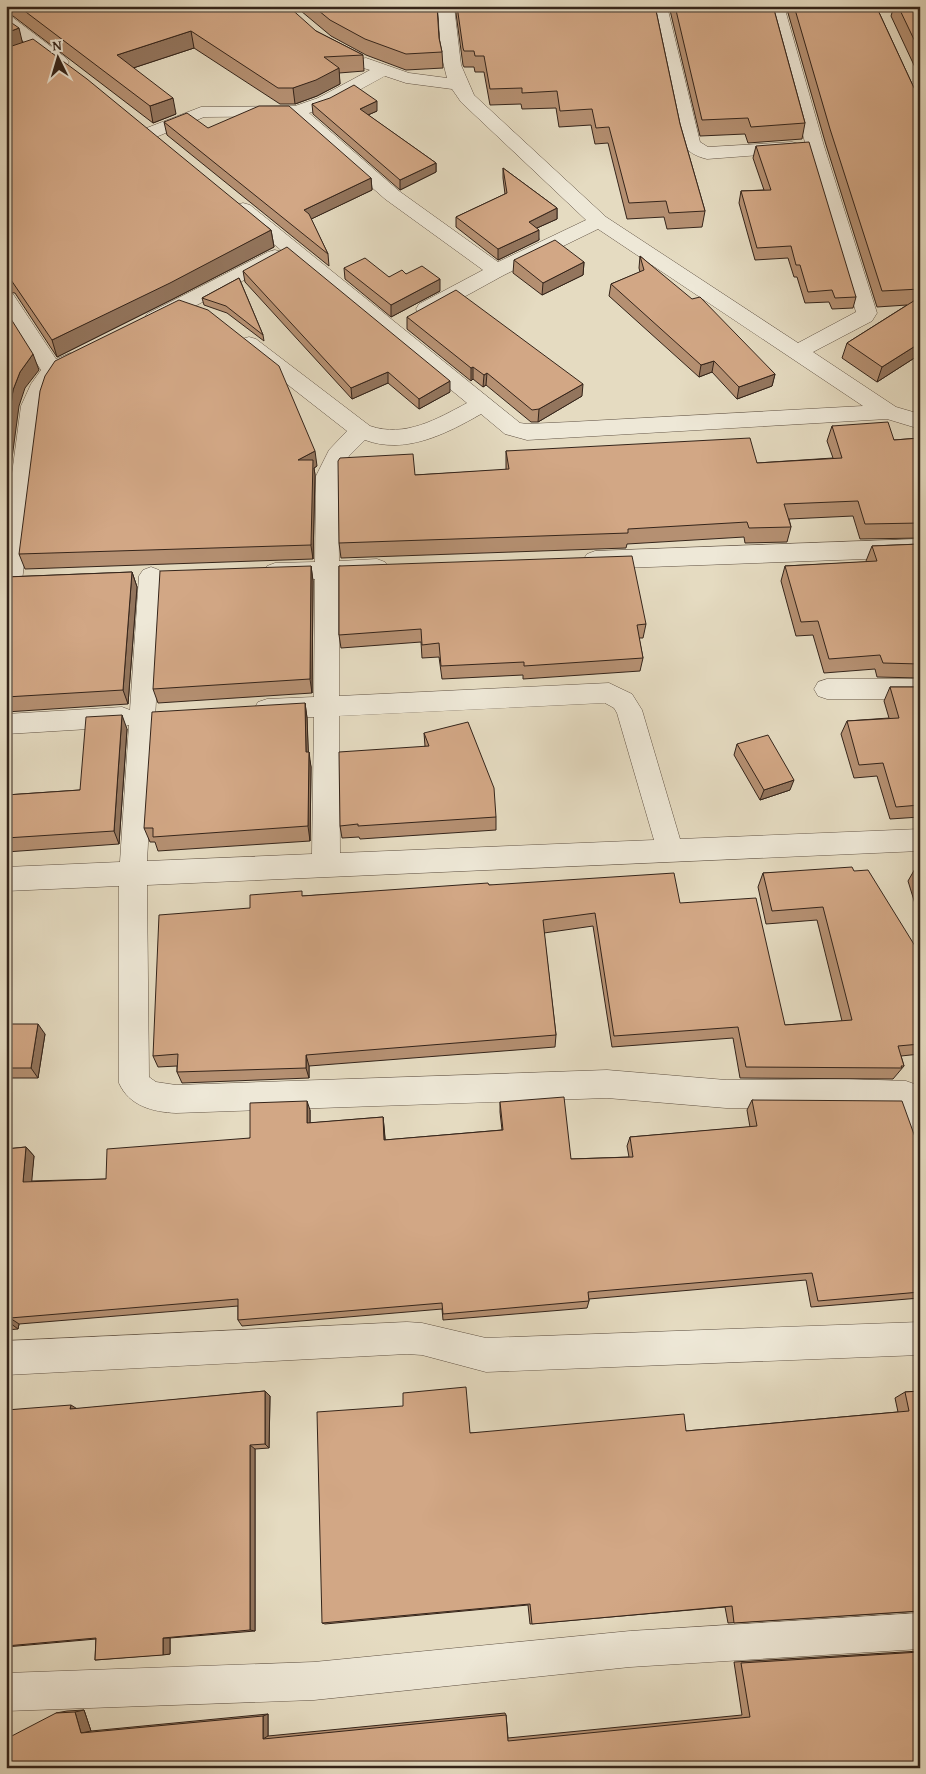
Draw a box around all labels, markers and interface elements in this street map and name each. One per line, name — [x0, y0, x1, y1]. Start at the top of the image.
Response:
north arrow — [32, 32, 82, 82]
text: N — [51, 35, 63, 55]

